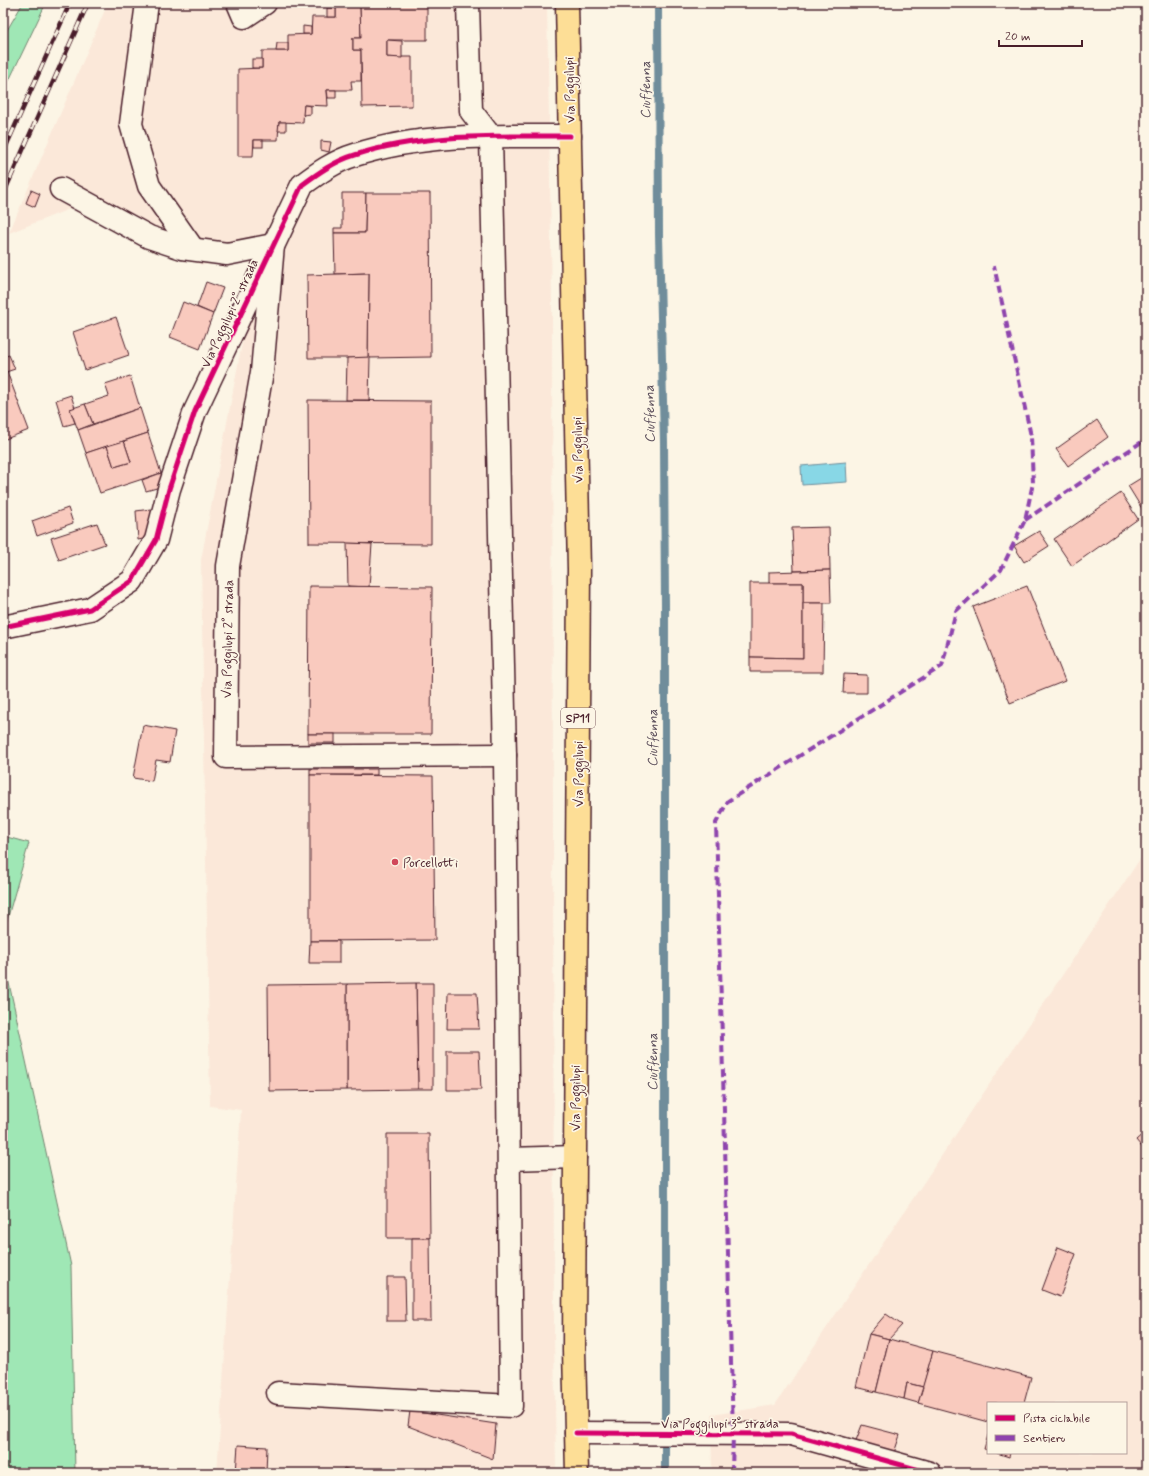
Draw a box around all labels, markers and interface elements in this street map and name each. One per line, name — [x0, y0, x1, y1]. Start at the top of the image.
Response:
scale bar — [999, 22, 1082, 48]
text: 20 m — [1005, 29, 1031, 45]
street label: Via Poggilupi — [561, 57, 582, 123]
water label: Ciuffenna — [637, 61, 655, 119]
street label: Via Poggilupi 2° strada — [198, 256, 265, 372]
water label: Ciuffenna — [640, 385, 660, 443]
street label: Via Poggilupi — [569, 417, 590, 483]
street label: Via Poggilupi 2° strada — [219, 580, 240, 698]
road number: SP11 — [561, 708, 595, 728]
water label: Ciuffenna — [644, 709, 662, 767]
street label: Via Poggilupi — [571, 741, 590, 807]
place label: Porcellotti — [403, 855, 458, 872]
marker: Porcellotti — [390, 857, 400, 867]
water label: Ciuffenna — [644, 1033, 662, 1091]
street label: Via Poggilupi — [568, 1065, 587, 1131]
legend — [987, 1402, 1127, 1454]
text: Pista ciclabile — [1023, 1411, 1090, 1427]
street label: Via Poggilupi 3° strada — [661, 1416, 779, 1435]
text: Sentiero — [1023, 1431, 1066, 1447]

